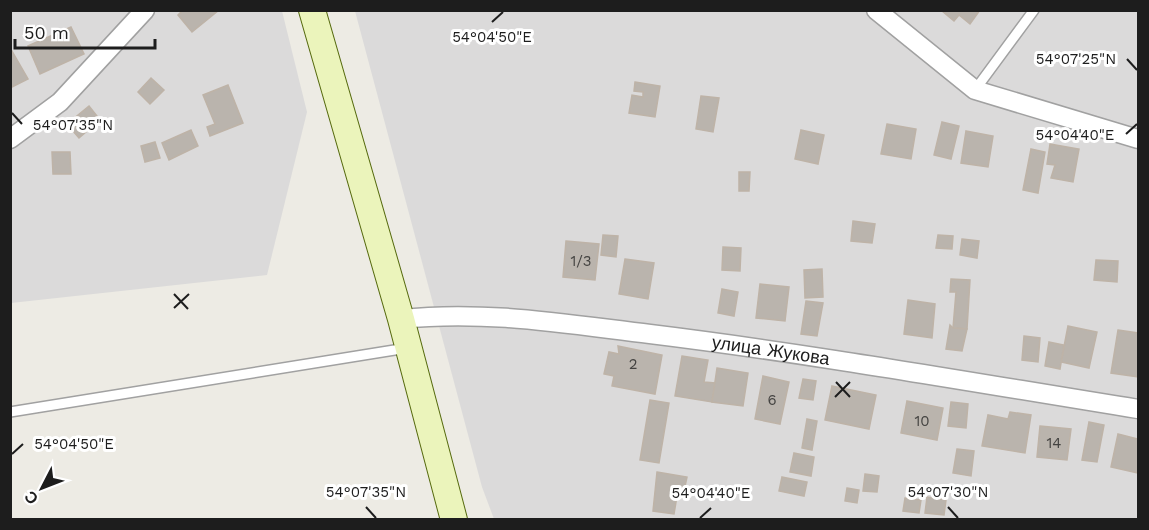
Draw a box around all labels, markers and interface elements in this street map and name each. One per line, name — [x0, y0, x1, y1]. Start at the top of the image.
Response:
scale bar — [15, 12, 154, 50]
text: 50 m — [24, 22, 69, 43]
text: 54°04'50"E — [452, 28, 532, 46]
text: 54°07'25"N — [1036, 50, 1116, 68]
text: 54°07'35"N — [33, 116, 113, 134]
text: 54°04'40"E — [1036, 126, 1114, 144]
house number: 1/3 — [570, 252, 592, 270]
street label: улица Жукова — [711, 331, 832, 369]
house number: 2 — [629, 355, 637, 373]
house number: 6 — [767, 391, 777, 409]
house number: 10 — [914, 412, 930, 430]
house number: 14 — [1046, 434, 1062, 452]
text: 54°04'50"E — [34, 435, 114, 453]
north arrow — [12, 458, 72, 518]
text: 54°07'35"N — [326, 483, 406, 501]
text: 54°07'30"N — [908, 483, 988, 501]
text: 54°04'40"E — [672, 484, 750, 502]
text: С — [20, 487, 42, 508]

